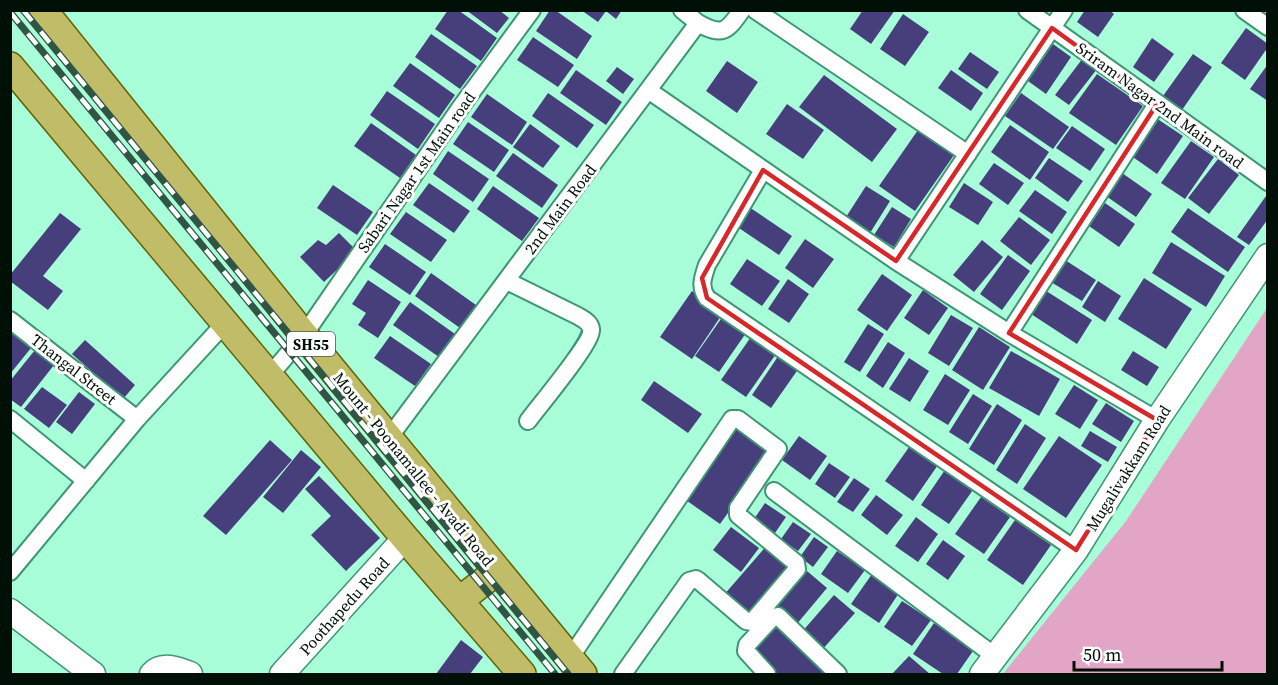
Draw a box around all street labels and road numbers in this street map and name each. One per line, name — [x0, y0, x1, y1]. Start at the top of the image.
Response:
street label: Sriram Nagar 2nd Main road — [1072, 37, 1248, 173]
street label: Sabari Nagar 1st Main road — [352, 87, 480, 257]
street label: 2nd Main Road — [519, 160, 601, 258]
street label: Thangal Street — [27, 329, 122, 410]
road number: SH55 — [287, 332, 335, 356]
street label: Mount - Poonamallee - Avadi Road — [329, 367, 499, 571]
street label: Mugalivakkam Road — [1080, 401, 1176, 535]
street label: Poothapedu Road — [294, 552, 394, 660]

